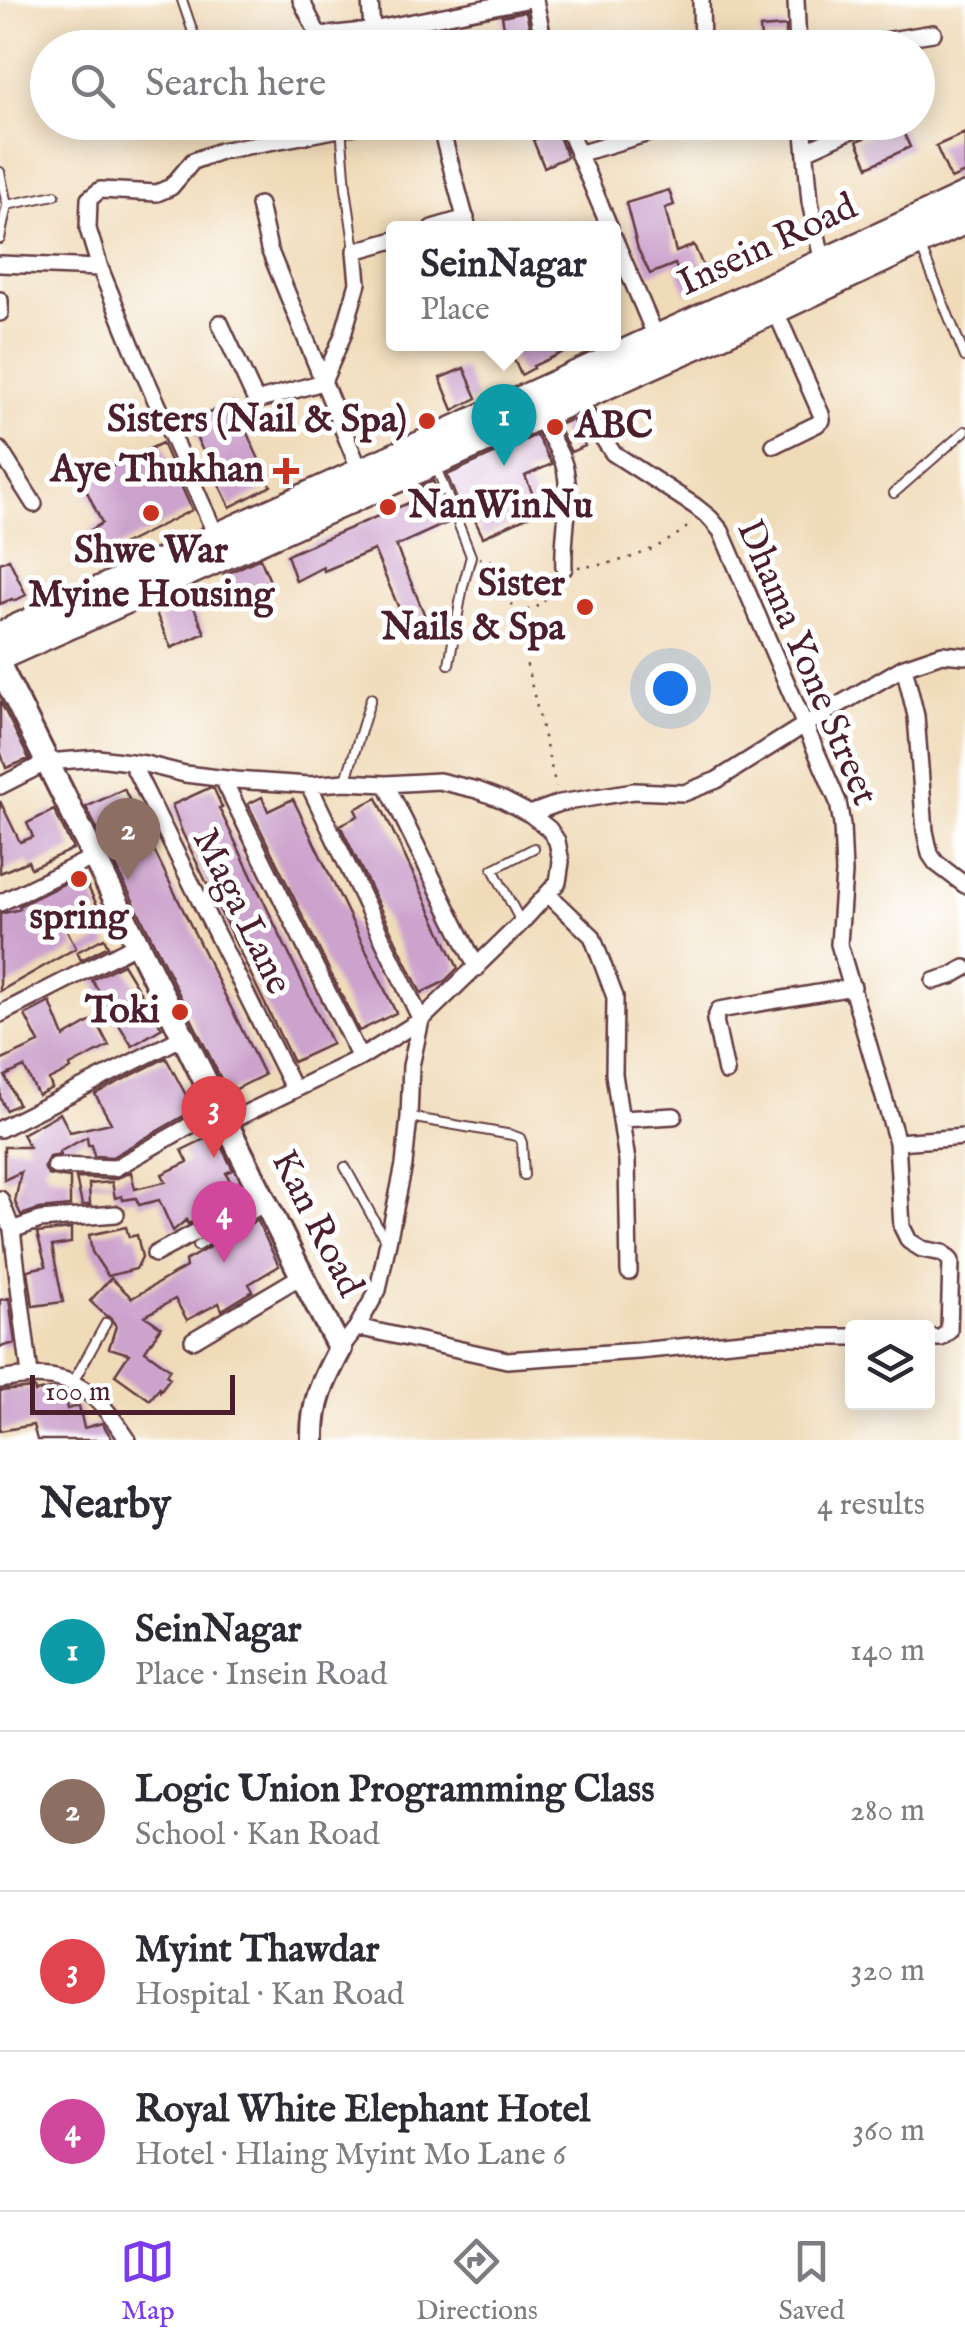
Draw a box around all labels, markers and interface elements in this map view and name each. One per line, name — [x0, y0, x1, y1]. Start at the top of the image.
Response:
search box — [30, 30, 935, 140]
icon: search — [65, 58, 120, 113]
text: Search here — [145, 61, 326, 109]
street label: Insein Road — [671, 183, 866, 308]
popup — [386, 221, 621, 351]
text: SeinNagar — [420, 242, 587, 290]
text: Place — [420, 290, 490, 331]
pin: 1 — [472, 384, 536, 466]
place label: Sisters (Nail & Spa) — [107, 397, 407, 445]
place label: ABC — [573, 403, 653, 451]
marker: Sisters (Nail & Spa) — [416, 410, 438, 432]
marker: ABC — [544, 416, 566, 438]
place label: Aye Thukhan — [49, 447, 264, 495]
marker: Aye Thukhan — [273, 458, 299, 484]
place label: NanWinNu — [407, 483, 593, 531]
marker: NanWinNu — [377, 496, 399, 518]
marker: Shwe War Myine Housing — [140, 502, 162, 524]
street label: Dhama Yone Street — [724, 513, 888, 813]
place label: Shwe War Myine Housing — [28, 528, 275, 620]
place label: Sister Nails & Spa — [380, 561, 566, 653]
marker: Sister Nails & Spa — [574, 596, 596, 618]
your location — [645, 663, 696, 714]
pin: 2 — [96, 798, 160, 880]
street label: Maga Lane — [180, 821, 302, 1003]
marker: spring — [68, 868, 90, 890]
place label: spring — [30, 894, 130, 942]
place label: Toki — [84, 988, 160, 1036]
marker: Toki — [169, 1001, 191, 1023]
pin: 3 — [182, 1076, 246, 1158]
street label: Kan Road — [259, 1143, 374, 1306]
pin: 4 — [192, 1180, 256, 1263]
map controls — [845, 1320, 935, 1410]
button: layers — [845, 1320, 935, 1410]
scale bar — [30, 1370, 235, 1414]
text: 100 m — [45, 1375, 111, 1410]
text: Nearby — [40, 1479, 171, 1532]
text: 4 results — [817, 1485, 925, 1526]
text: SeinNagar — [135, 1607, 302, 1655]
text: 1 — [67, 1631, 78, 1672]
text: 140 m — [850, 1631, 925, 1672]
text: Place · Insein Road — [135, 1655, 387, 1696]
text: Logic Union Programming Class — [135, 1767, 655, 1815]
text: 2 — [65, 1791, 80, 1832]
text: 280 m — [850, 1791, 925, 1832]
text: School · Kan Road — [135, 1815, 380, 1856]
text: Myint Thawdar — [135, 1927, 379, 1975]
text: 3 — [67, 1951, 78, 1992]
text: 320 m — [851, 1951, 925, 1992]
text: Hospital · Kan Road — [135, 1975, 404, 2016]
text: Royal White Elephant Hotel — [135, 2087, 590, 2135]
text: 4 — [65, 2111, 80, 2152]
text: 360 m — [852, 2111, 925, 2152]
text: Hotel · Hlaing Myint Mo Lane 6 — [135, 2135, 566, 2176]
tab: Map — [120, 2234, 175, 2329]
tab: Directions — [416, 2234, 538, 2329]
tab: Saved — [778, 2234, 845, 2329]

